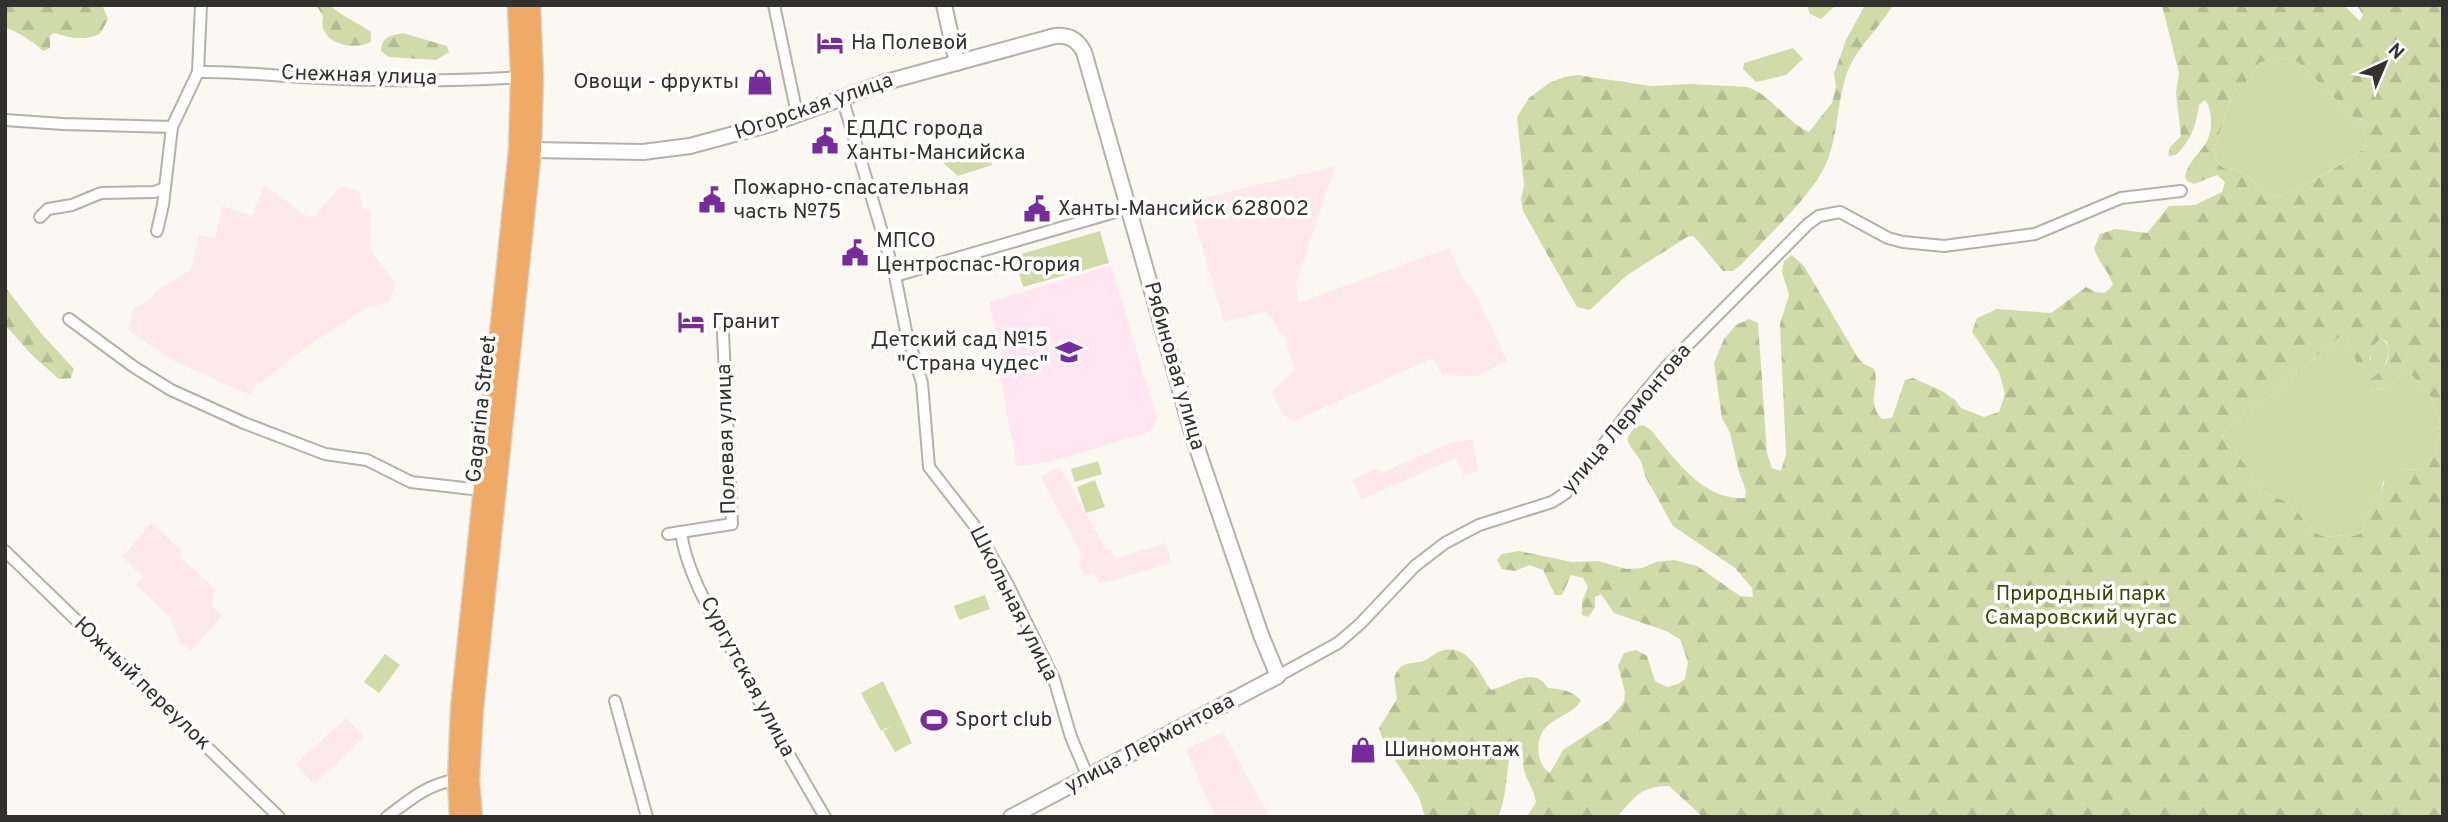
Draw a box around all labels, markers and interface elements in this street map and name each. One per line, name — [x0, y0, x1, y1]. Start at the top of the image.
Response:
hotel icon: На Полевой — [815, 28, 845, 58]
north arrow — [2350, 28, 2420, 98]
place label: На Полевой — [851, 30, 968, 57]
text: N — [2382, 39, 2409, 66]
street label: Снежная улица — [281, 60, 437, 92]
street label: Югорская улица — [731, 67, 897, 147]
shop icon: Овощи - фрукты — [745, 67, 775, 97]
place label: Овощи - фрукты — [573, 69, 739, 96]
place label: ЕДДС города Ханты-Мансийска — [846, 116, 1025, 167]
public building icon: ЕДДС города Ханты-Мансийска — [810, 126, 840, 156]
place label: Пожарно-спасательная часть №75 — [733, 175, 969, 226]
public building icon: Пожарно-спасательная часть №75 — [697, 185, 727, 215]
public building icon: Ханты-Мансийск 628002 — [1022, 194, 1052, 224]
place label: Ханты-Мансийск 628002 — [1058, 196, 1309, 223]
place label: МПСО Центроспас-Югория — [876, 228, 1080, 279]
public building icon: МПСО Центроспас-Югория — [840, 238, 870, 268]
street label: Рябиновая улица — [1137, 279, 1211, 453]
hotel icon: Гранит — [676, 307, 706, 337]
place label: Гранит — [712, 309, 780, 336]
place label: Детский сад №15 "Страна чудес" — [870, 327, 1048, 378]
street label: Gagarina Street — [461, 334, 503, 484]
school or university icon: Детский сад №15 "Страна чудес" — [1054, 337, 1084, 367]
street label: улица Лермонтова — [1556, 338, 1698, 500]
street label: Полевая улица — [711, 363, 743, 515]
street label: Школьная улица — [962, 522, 1064, 686]
park label: Природный парк Самаровский чугас — [1985, 581, 2177, 632]
street label: Сургутская улица — [693, 592, 801, 762]
street label: Южный переулок — [68, 612, 216, 756]
street label: улица Лермонтова — [1061, 688, 1239, 800]
sports icon: Sport club — [919, 705, 949, 735]
place label: Sport club — [955, 707, 1052, 734]
shop icon: Шиномонтаж — [1348, 735, 1378, 765]
place label: Шиномонтаж — [1384, 737, 1520, 764]

